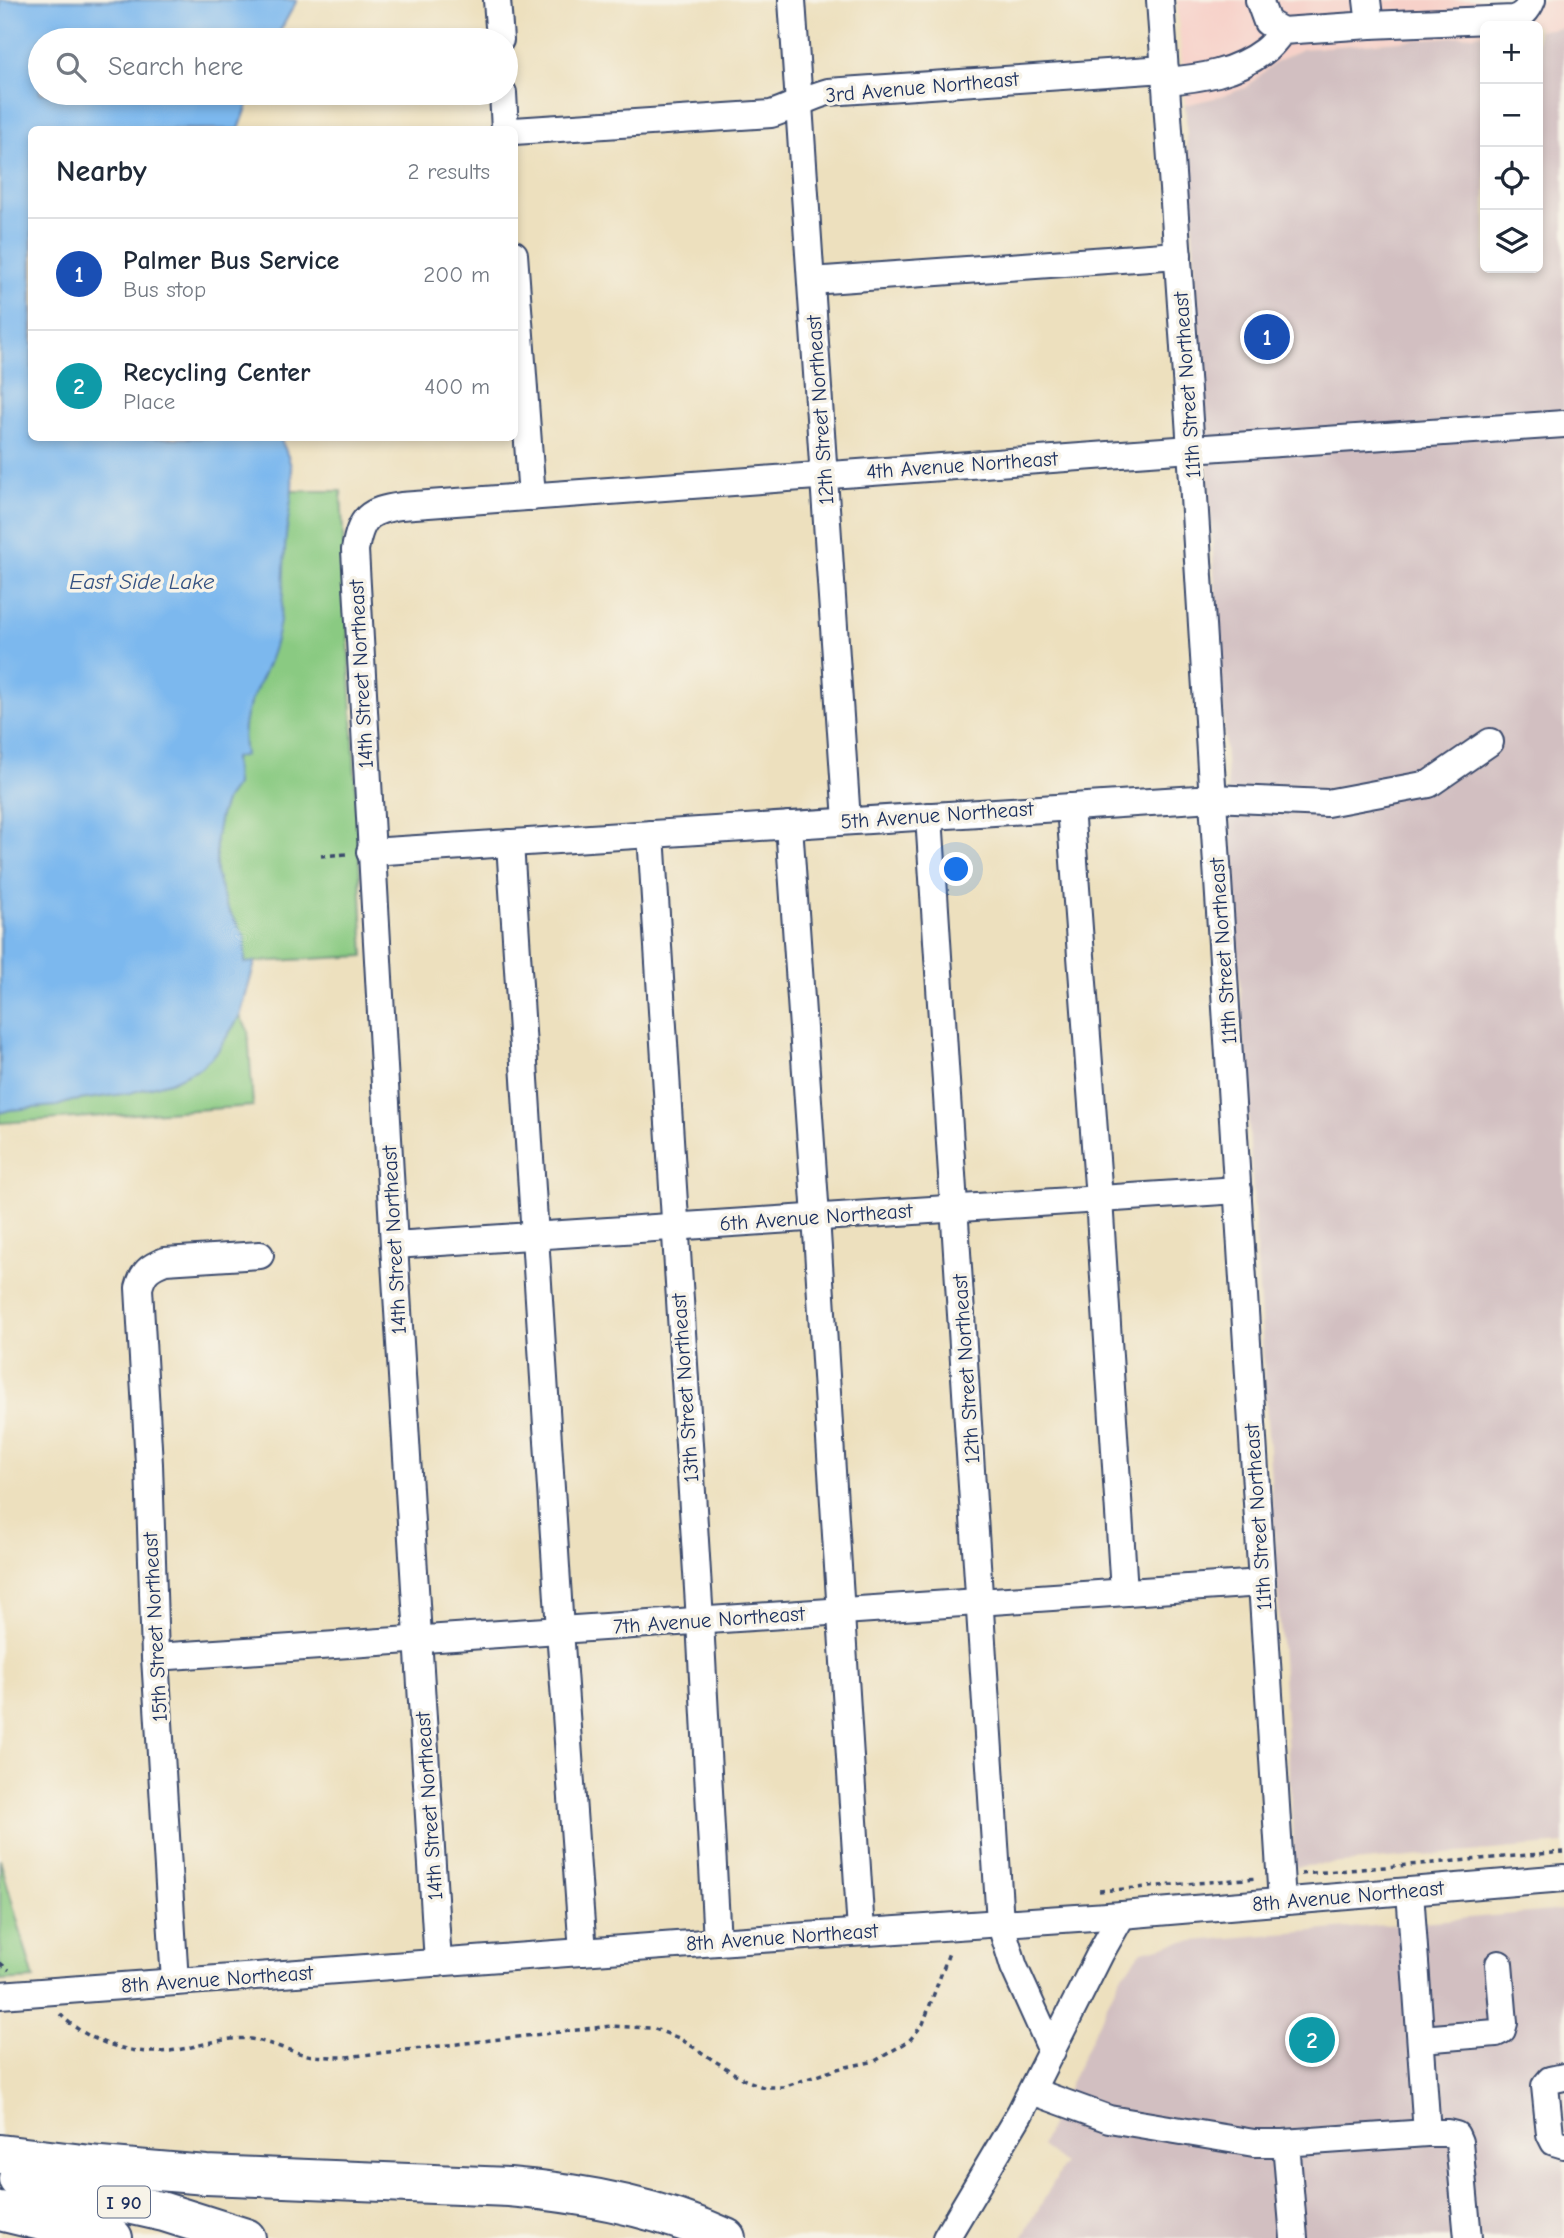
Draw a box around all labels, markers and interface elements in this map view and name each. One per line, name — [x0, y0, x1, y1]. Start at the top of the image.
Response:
map controls — [1480, 21, 1543, 273]
button: + — [1480, 21, 1543, 84]
search box — [28, 28, 518, 105]
icon: search — [52, 48, 90, 86]
text: Search here — [108, 52, 243, 82]
street label: 3rd Avenue Northeast — [824, 67, 1021, 107]
button: − — [1480, 84, 1543, 147]
button: locate — [1480, 147, 1543, 210]
text: Nearby — [56, 154, 147, 189]
text: 2 results — [408, 158, 490, 185]
button: layers — [1480, 210, 1543, 273]
text: Palmer Bus Service — [123, 246, 339, 276]
text: 1 — [74, 261, 84, 288]
text: 200 m — [423, 261, 490, 288]
text: Bus stop — [123, 276, 206, 303]
street label: 11th Street Northeast — [1168, 290, 1205, 479]
pin: 1 — [1244, 311, 1290, 363]
street label: 12th Street Northeast — [801, 314, 839, 506]
text: Recycling Center — [123, 358, 311, 388]
text: 2 — [73, 373, 85, 400]
text: 400 m — [424, 373, 490, 400]
text: Place — [123, 388, 175, 415]
street label: 4th Avenue Northeast — [865, 446, 1060, 484]
water label: East Side Lake — [69, 568, 215, 595]
street label: 14th Street Northeast — [344, 578, 378, 769]
street label: 5th Avenue Northeast — [840, 796, 1035, 834]
your location — [939, 852, 973, 886]
street label: 11th Street Northeast — [1204, 856, 1241, 1045]
street label: 14th Street Northeast — [377, 1144, 411, 1335]
street label: 6th Avenue Northeast — [719, 1198, 914, 1236]
street label: 12th Street Northeast — [947, 1273, 985, 1465]
street label: 13th Street Northeast — [666, 1292, 704, 1483]
street label: 11th Street Northeast — [1239, 1422, 1276, 1611]
street label: 15th Street Northeast — [138, 1530, 172, 1723]
street label: 7th Avenue Northeast — [612, 1601, 806, 1639]
street label: 14th Street Northeast — [410, 1710, 448, 1901]
street label: 8th Avenue Northeast — [1251, 1876, 1446, 1916]
street label: 8th Avenue Northeast — [685, 1918, 880, 1956]
street label: 8th Avenue Northeast — [120, 1960, 315, 1998]
pin: 2 — [1289, 2014, 1335, 2066]
road number: I 90 — [98, 2186, 150, 2218]

